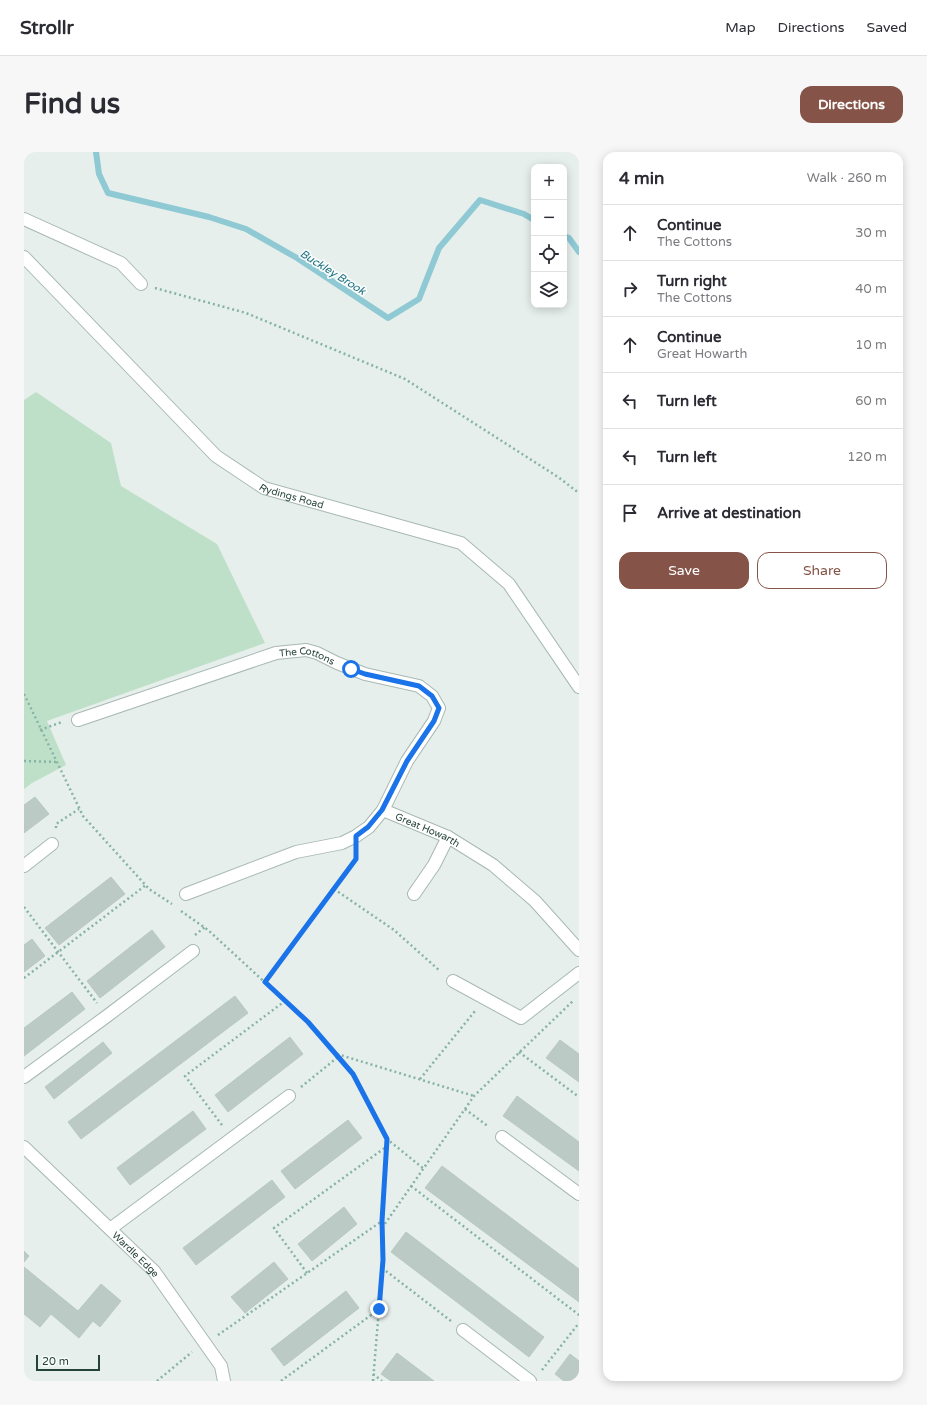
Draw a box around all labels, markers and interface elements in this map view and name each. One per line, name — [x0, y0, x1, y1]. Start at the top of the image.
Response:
text: Strollr — [20, 17, 74, 39]
text: Map — [725, 19, 756, 36]
text: Directions — [778, 19, 845, 36]
text: Saved — [867, 19, 907, 36]
button: Directions — [800, 86, 903, 123]
text: Find us — [24, 87, 120, 121]
map controls — [531, 164, 567, 308]
button: + — [531, 164, 567, 200]
text: 4 min — [619, 168, 664, 189]
text: Walk · 260 m — [807, 170, 887, 186]
button: − — [531, 200, 567, 236]
text: Continue — [657, 216, 721, 234]
icon: ahead — [619, 222, 641, 244]
text: 30 m — [855, 225, 887, 241]
text: The Cottons — [657, 234, 732, 250]
button: locate — [531, 236, 567, 272]
water label: Buckley Brook — [298, 247, 369, 298]
button: layers — [531, 272, 567, 308]
text: Turn right — [657, 272, 727, 290]
icon: right — [619, 278, 641, 300]
text: 40 m — [855, 281, 887, 297]
text: The Cottons — [657, 290, 732, 306]
text: Continue — [657, 328, 721, 346]
icon: ahead — [619, 334, 641, 356]
text: 10 m — [855, 337, 887, 353]
text: Great Howarth — [657, 346, 747, 362]
icon: left — [619, 390, 641, 412]
text: Turn left — [657, 392, 717, 410]
text: 60 m — [855, 393, 887, 409]
icon: left — [619, 446, 641, 468]
text: Turn left — [657, 448, 717, 466]
text: 120 m — [847, 449, 887, 465]
street label: Rydings Road — [257, 481, 325, 511]
icon: arrive — [619, 502, 641, 524]
text: Arrive at destination — [657, 504, 801, 522]
button: Save — [619, 552, 749, 589]
button: Share — [757, 552, 887, 589]
street label: The Cottons — [279, 645, 337, 668]
route start — [342, 660, 360, 678]
street label: Great Howarth — [393, 811, 462, 850]
street label: Wardle Edge — [109, 1229, 162, 1280]
route end — [370, 1300, 388, 1318]
scale bar — [36, 1353, 100, 1372]
text: 20 m — [42, 1355, 69, 1368]

